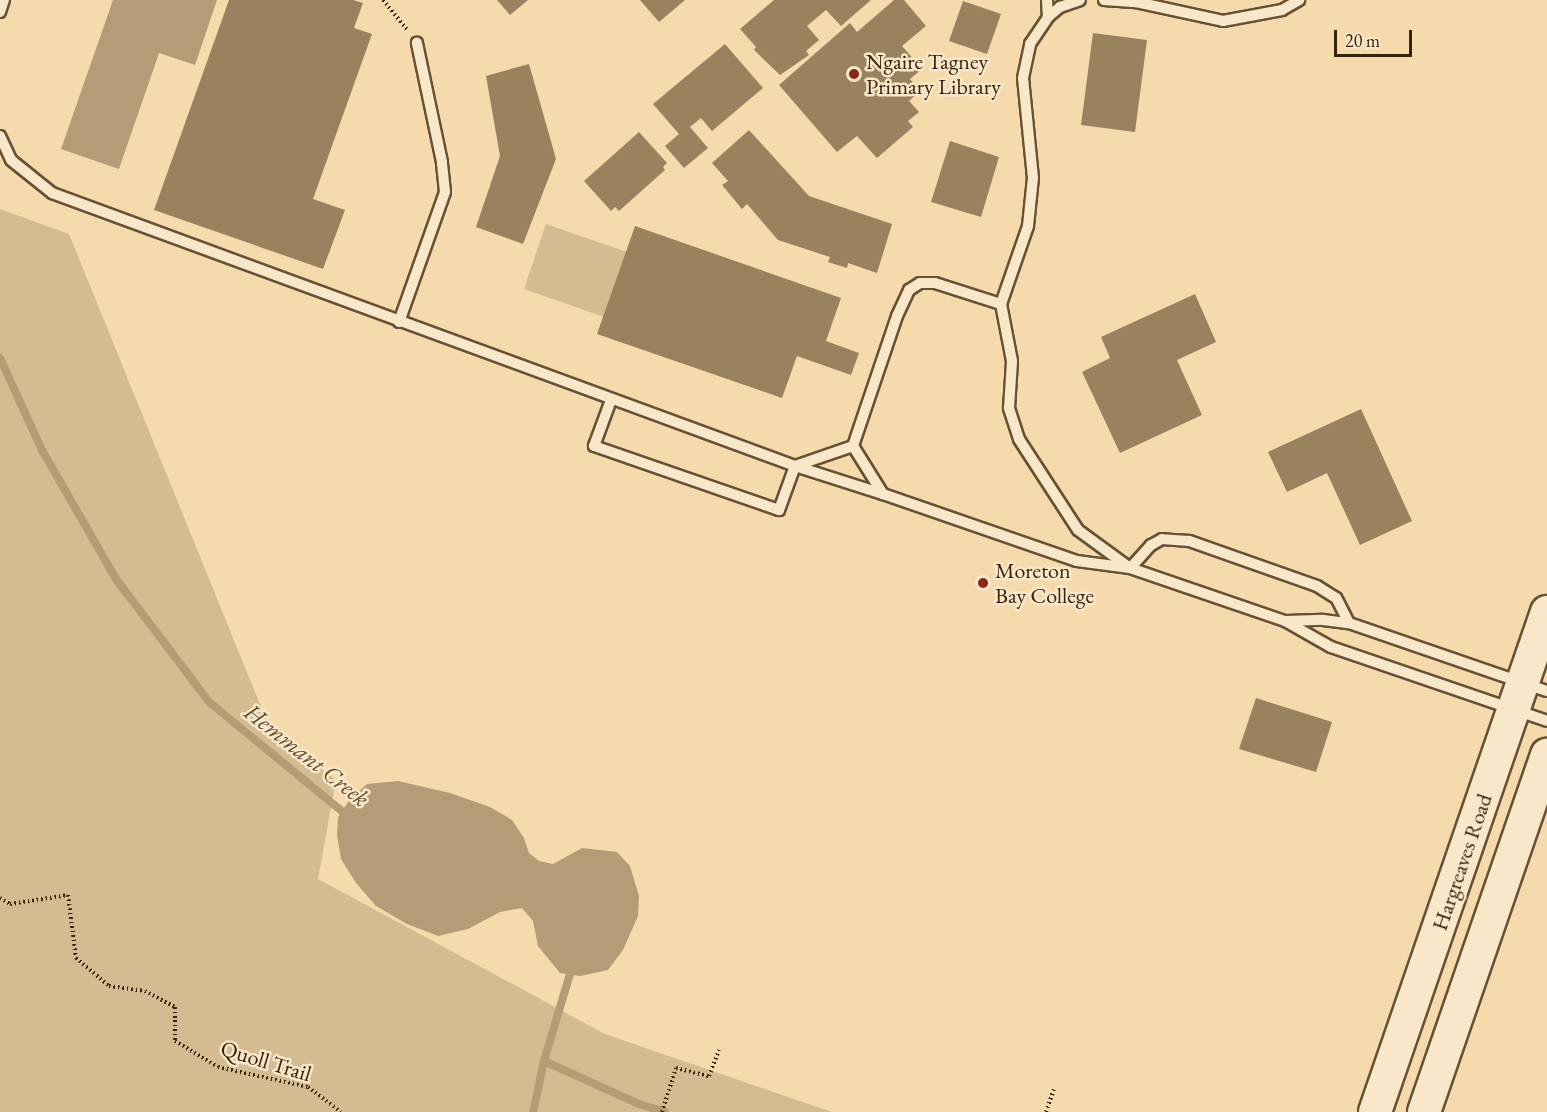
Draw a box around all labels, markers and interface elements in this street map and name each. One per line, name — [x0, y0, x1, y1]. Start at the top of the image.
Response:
scale bar — [1337, 18, 1415, 56]
text: 20 m — [1345, 29, 1380, 52]
place label: Ngaire Tagney Primary Library — [866, 48, 1001, 100]
marker: Ngaire Tagney Primary Library — [847, 67, 861, 81]
place label: Moreton Bay College — [995, 557, 1094, 608]
marker: Moreton Bay College — [976, 576, 990, 590]
water label: Hemmant Creek — [239, 697, 375, 813]
street label: Hargreaves Road — [1426, 790, 1498, 934]
street label: Quoll Trail — [218, 1035, 314, 1087]

